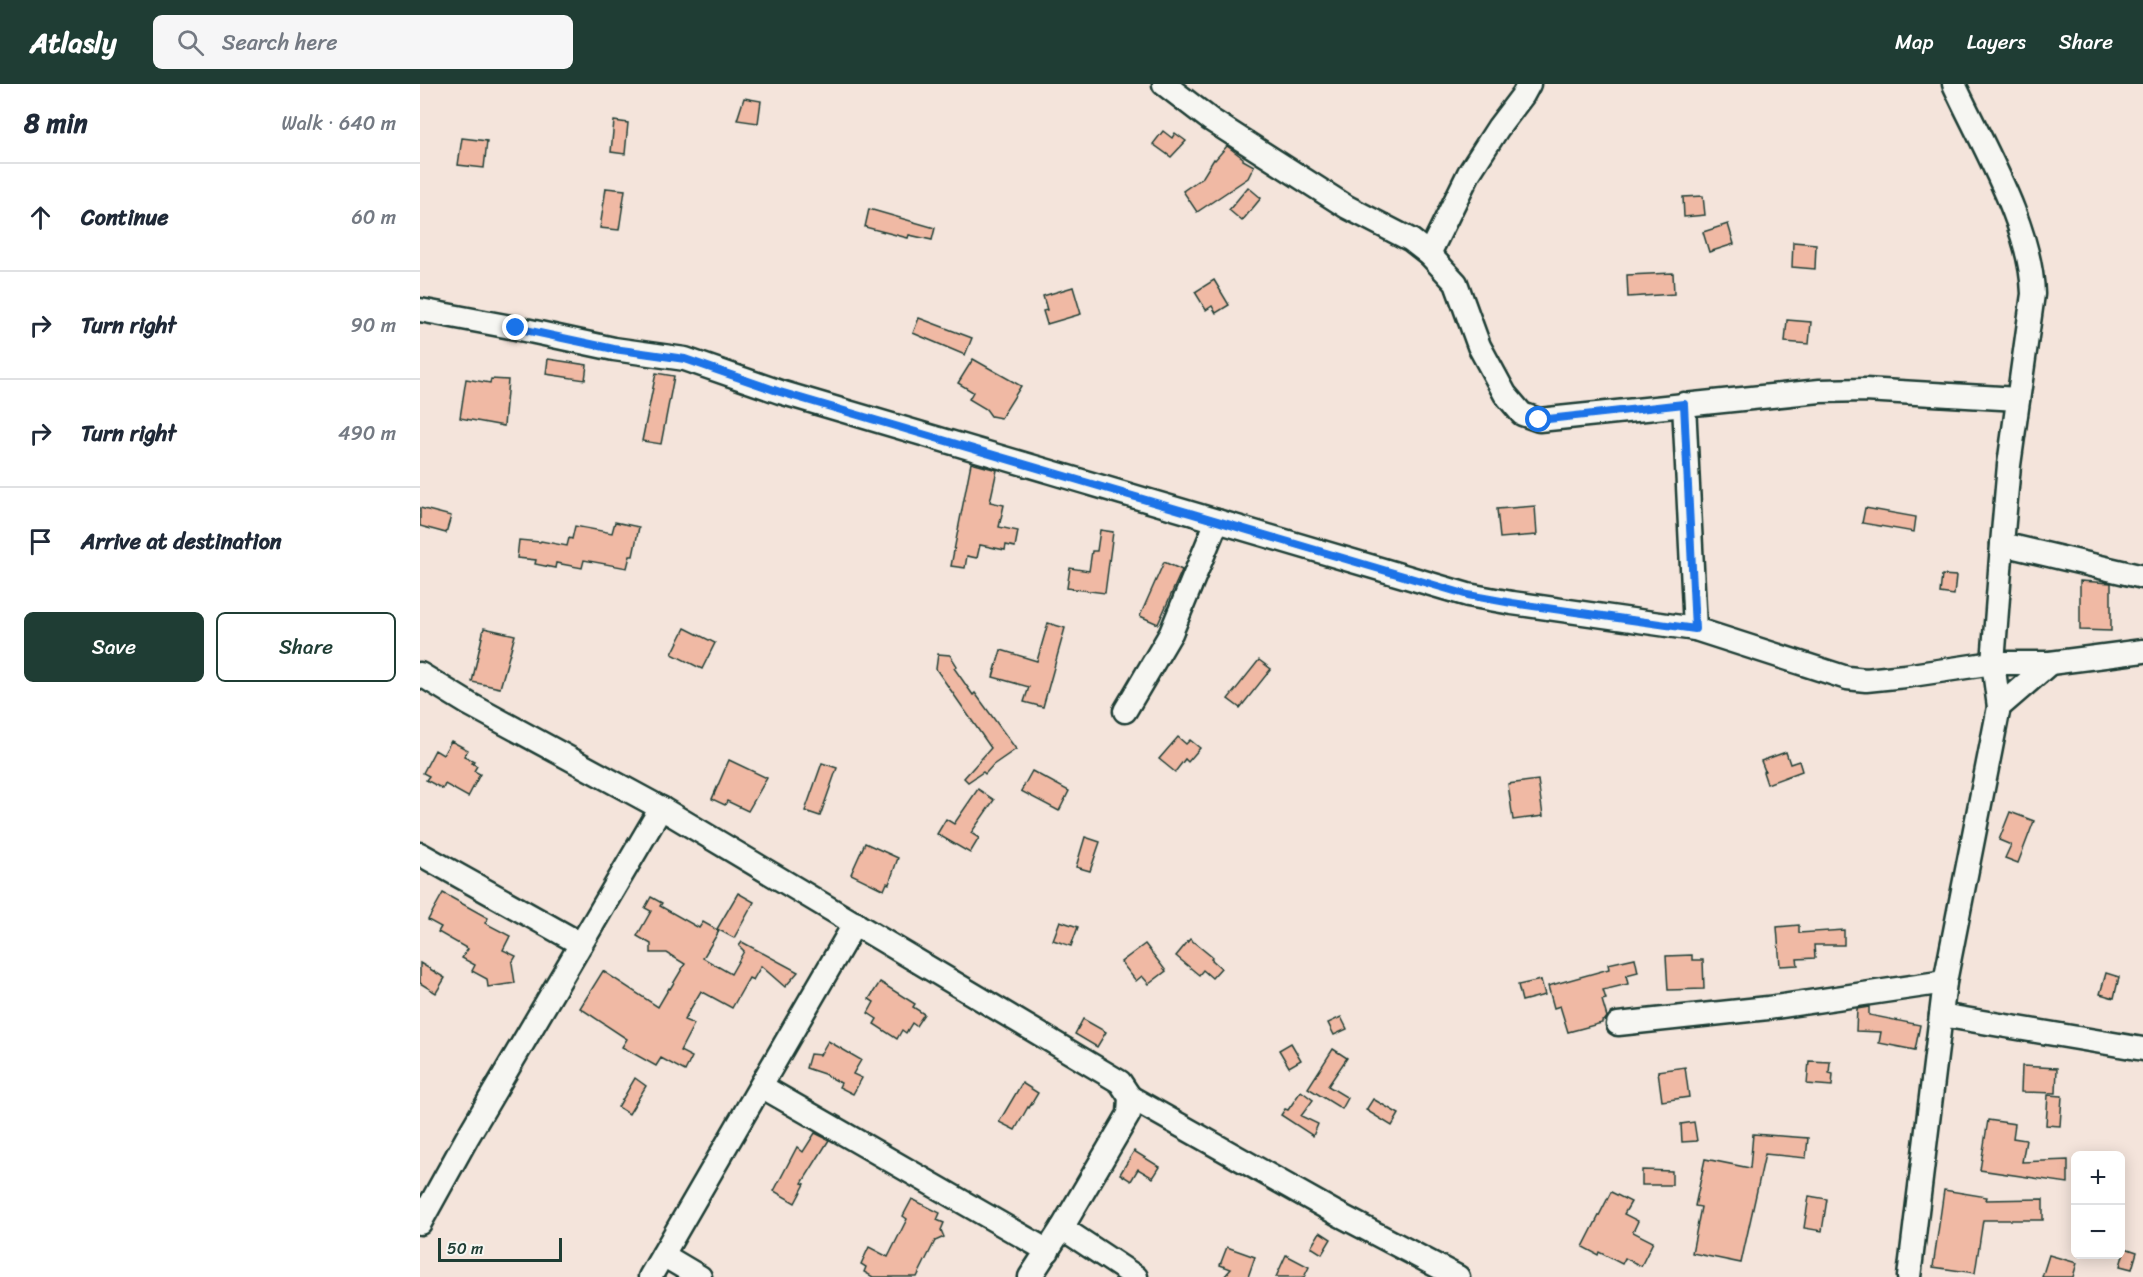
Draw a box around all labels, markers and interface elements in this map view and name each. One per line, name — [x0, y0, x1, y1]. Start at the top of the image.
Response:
search box — [153, 15, 573, 69]
text: Atlasly — [30, 18, 117, 67]
text: Search here — [222, 23, 338, 62]
text: Map — [1895, 23, 1934, 61]
text: Layers — [1967, 23, 2026, 61]
text: Share — [2059, 23, 2113, 61]
icon: search — [174, 26, 207, 59]
text: 8 min — [24, 100, 88, 146]
text: Walk · 640 m — [281, 106, 396, 141]
text: Continue — [81, 198, 169, 237]
text: 60 m — [351, 200, 396, 235]
icon: ahead — [24, 201, 57, 234]
text: Turn right — [81, 306, 176, 345]
text: 90 m — [351, 308, 396, 343]
icon: right — [24, 309, 57, 342]
route end — [502, 314, 528, 340]
route start — [1525, 406, 1551, 432]
text: Turn right — [81, 414, 176, 453]
text: 490 m — [338, 416, 396, 451]
icon: right — [24, 417, 57, 450]
text: Arrive at destination — [81, 522, 282, 561]
icon: arrive — [24, 525, 57, 558]
button: Save — [24, 612, 204, 682]
button: Share — [216, 612, 396, 682]
map controls — [2071, 1151, 2125, 1259]
button: + — [2071, 1151, 2125, 1205]
button: − — [2071, 1205, 2125, 1259]
text: 50 m — [447, 1234, 483, 1263]
scale bar — [438, 1235, 562, 1262]

